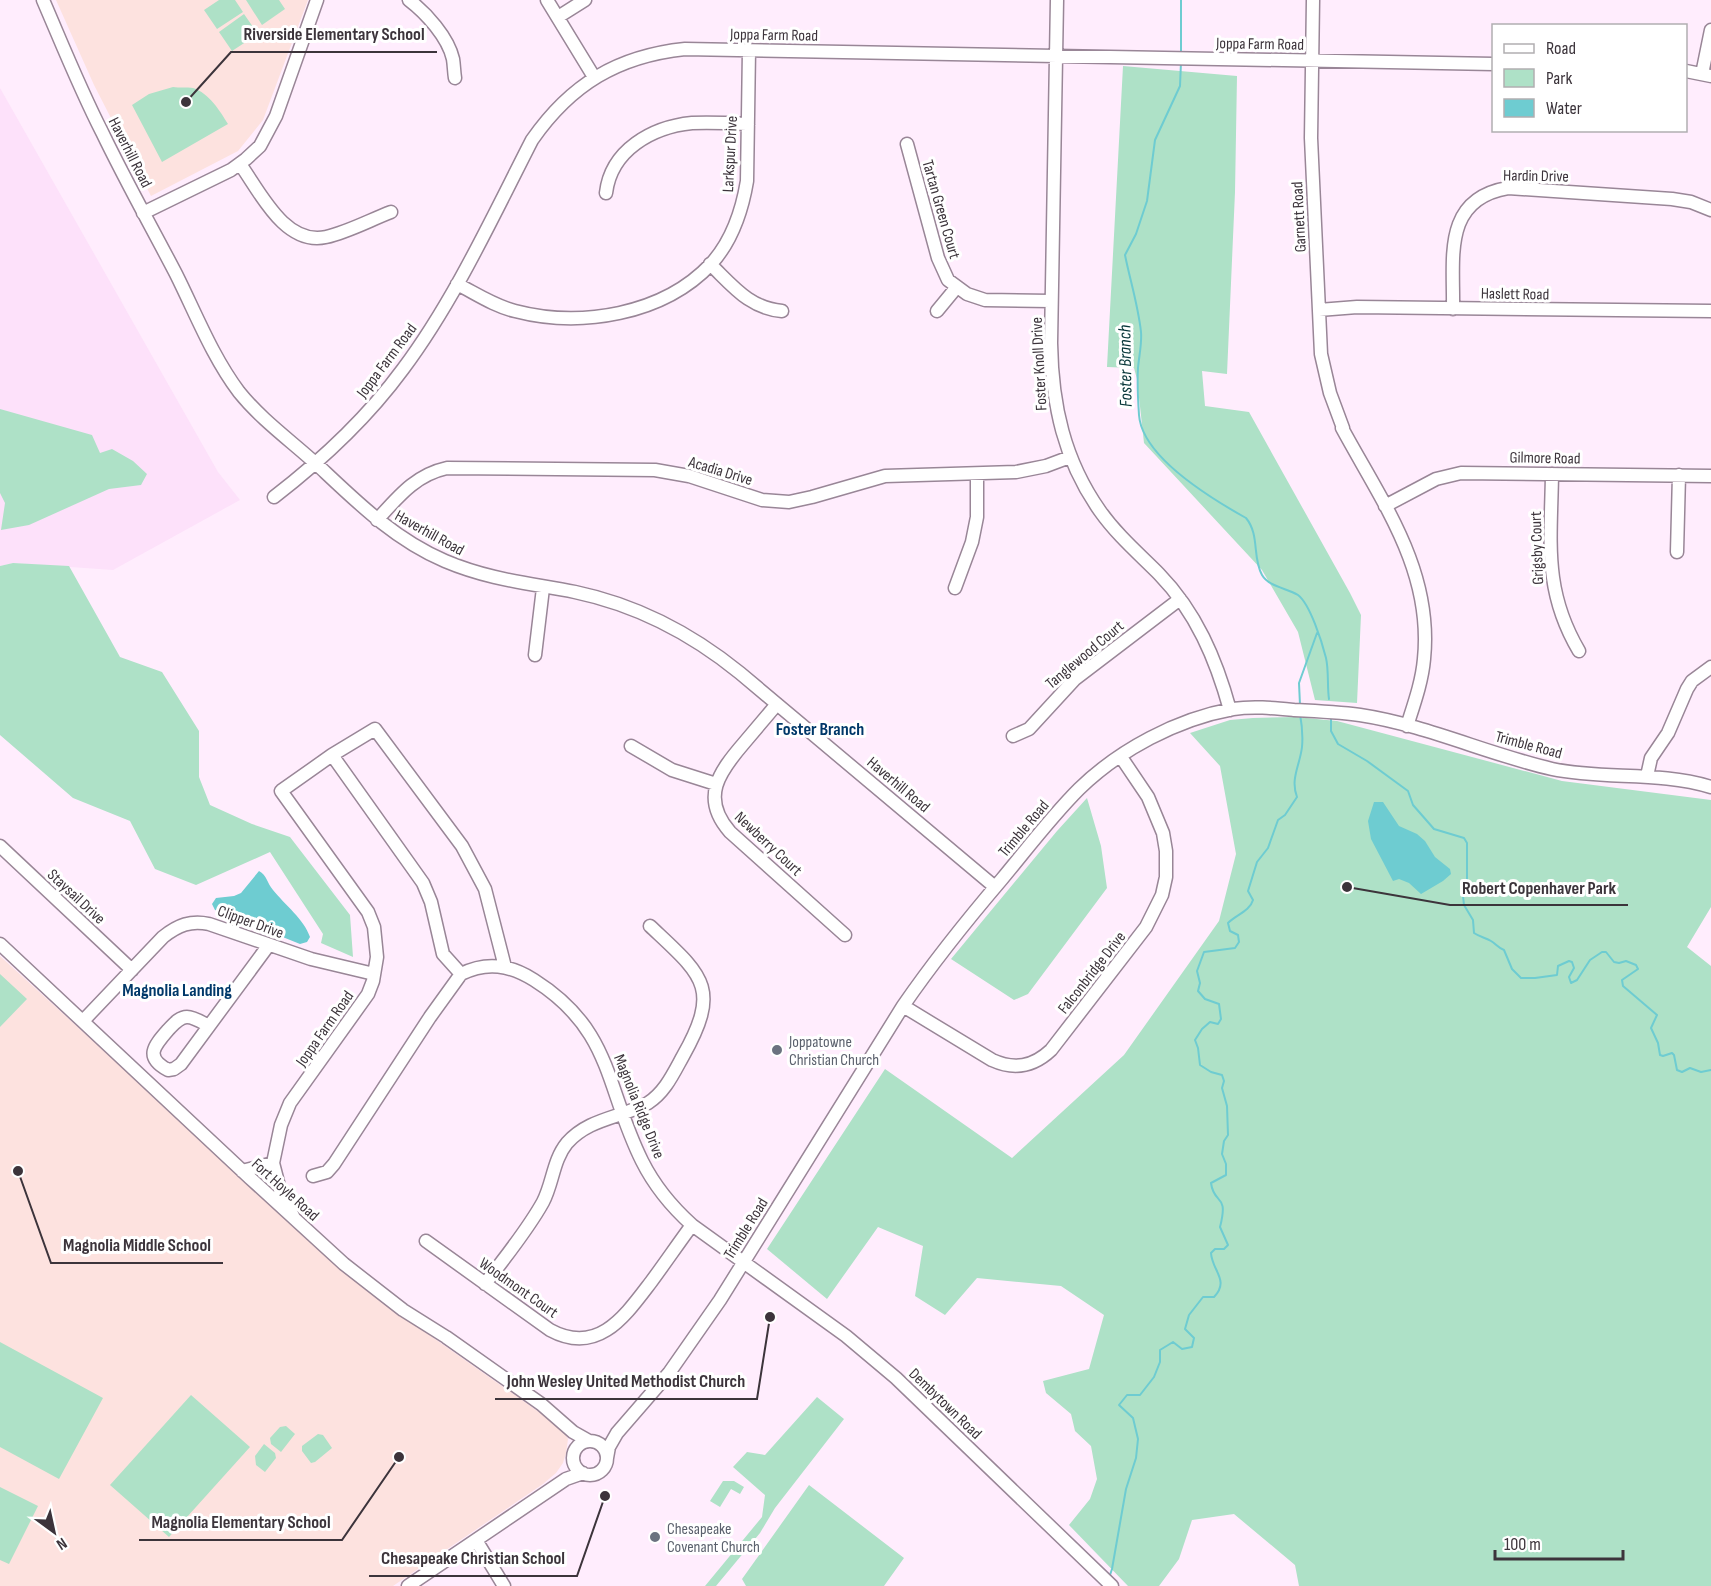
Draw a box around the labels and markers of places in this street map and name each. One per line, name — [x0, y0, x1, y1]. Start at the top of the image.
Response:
callout: Riverside Elementary School — [231, 16, 437, 52]
callout: Robert Copenhaver Park — [1450, 869, 1628, 905]
place label: Joppatowne Christian Church — [788, 1033, 879, 1070]
marker: Joppatowne Christian Church — [770, 1043, 784, 1057]
callout: Magnolia Middle School — [51, 1227, 223, 1263]
callout: John Wesley United Methodist Church — [495, 1363, 757, 1399]
callout: Magnolia Elementary School — [139, 1504, 342, 1540]
place label: Chesapeake Covenant Church — [667, 1520, 760, 1557]
marker: Chesapeake Covenant Church — [648, 1530, 662, 1544]
callout: Chesapeake Christian School — [369, 1540, 577, 1576]

